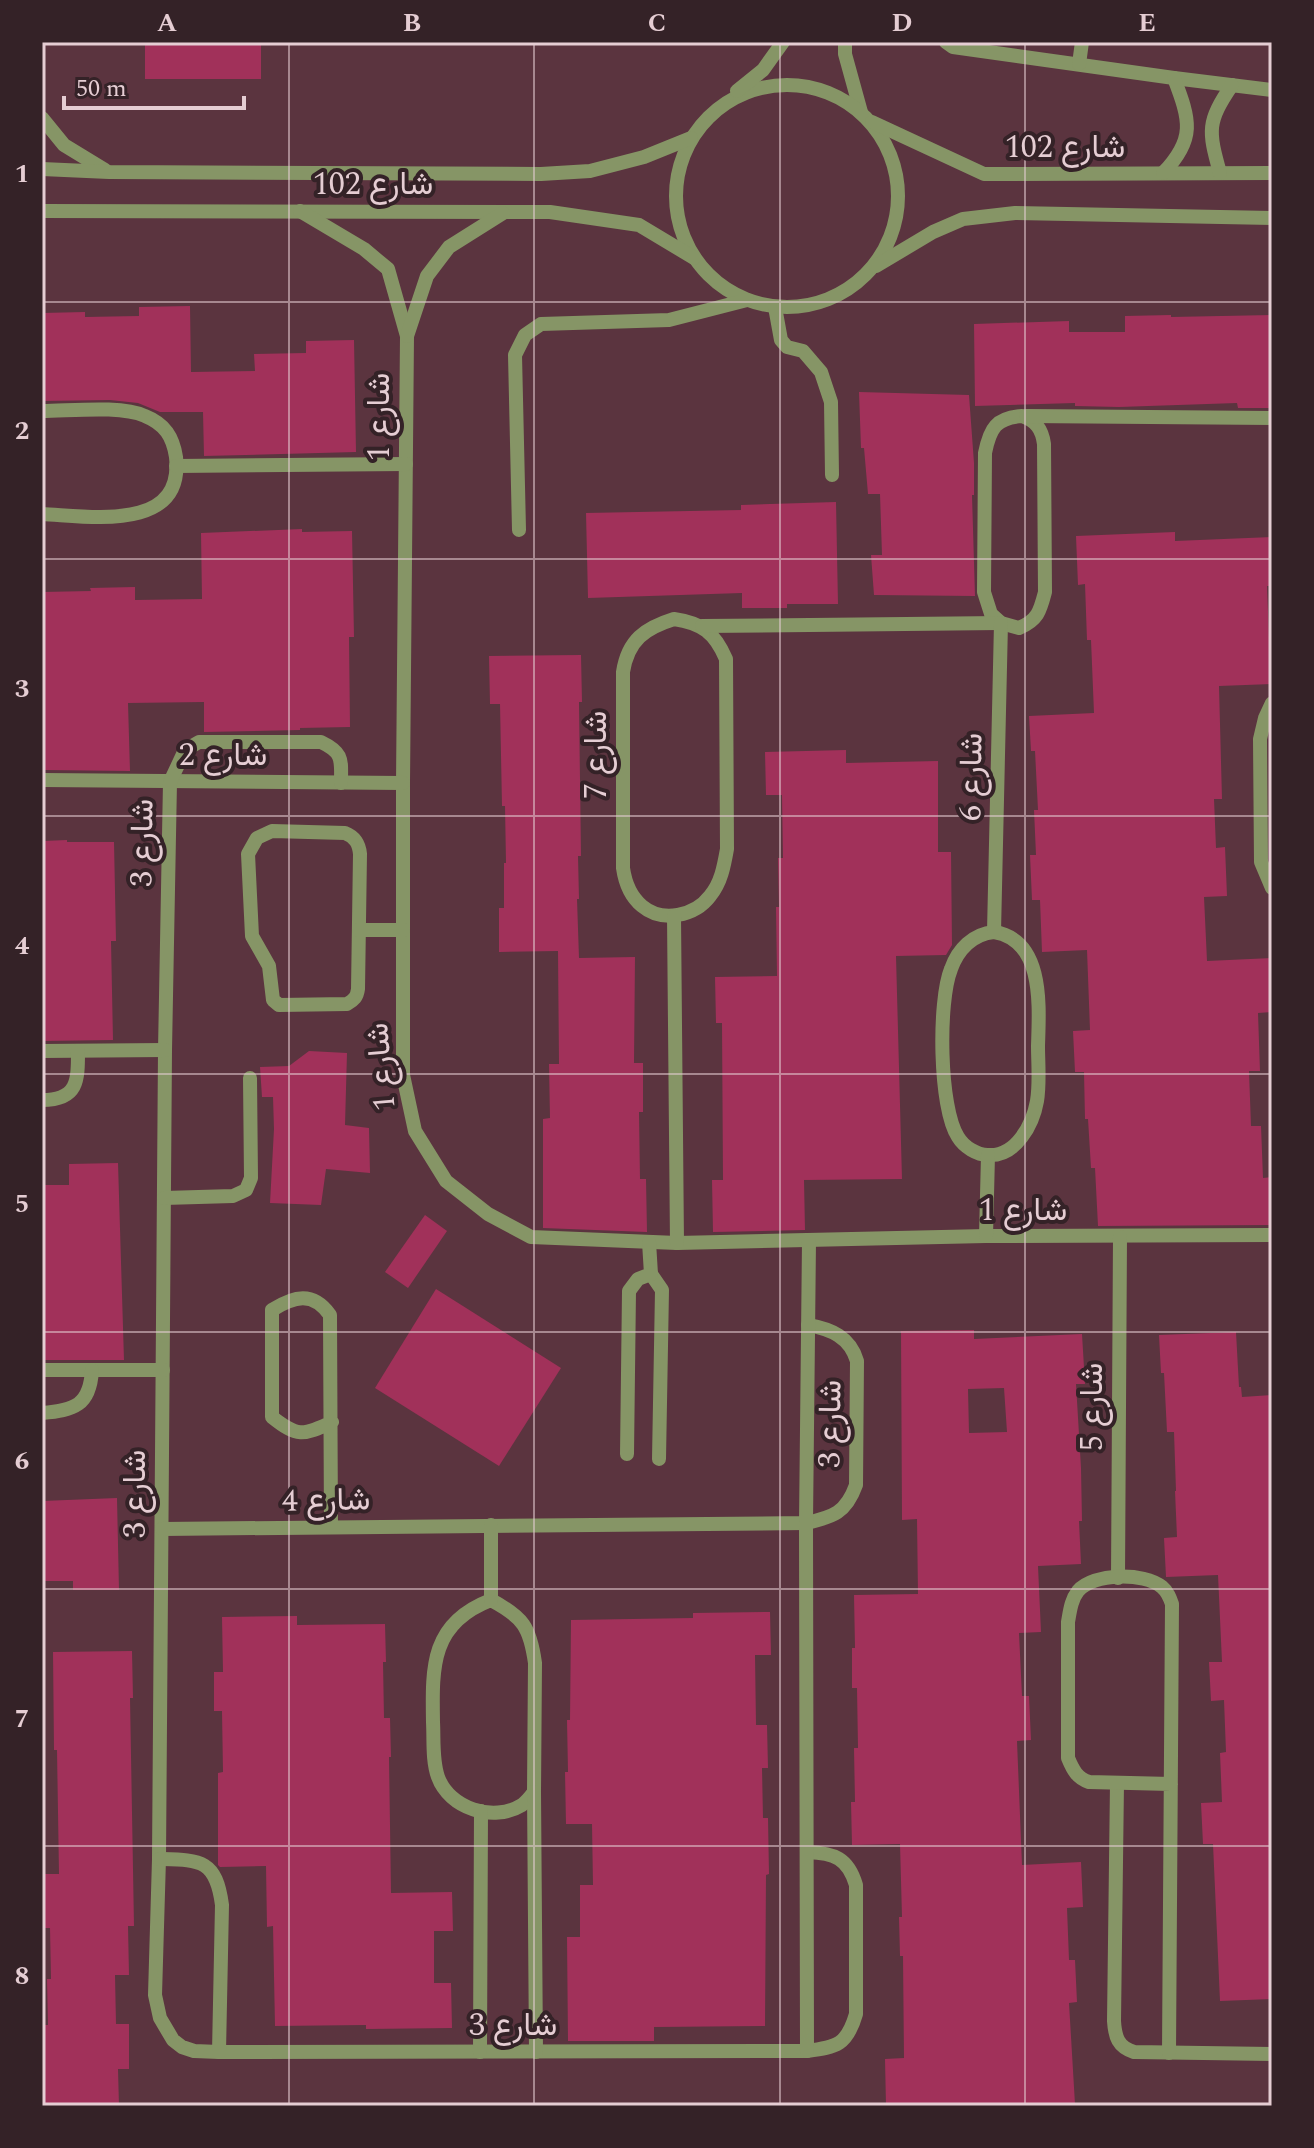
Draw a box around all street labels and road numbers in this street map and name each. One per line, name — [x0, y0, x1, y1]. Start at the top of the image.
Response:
street label: شارع 102 — [1005, 123, 1125, 172]
street label: شارع 102 — [313, 160, 433, 209]
street label: شارع 1 — [355, 373, 404, 461]
street label: شارع 7 — [572, 711, 621, 799]
street label: شارع 2 — [179, 731, 267, 780]
street label: شارع 6 — [946, 732, 997, 822]
street label: شارع 3 — [117, 798, 168, 888]
street label: شارع 1 — [353, 1021, 410, 1113]
street label: شارع 1 — [979, 1186, 1067, 1235]
street label: شارع 5 — [1068, 1363, 1117, 1451]
street label: شارع 3 — [805, 1379, 856, 1469]
street label: شارع 3 — [111, 1450, 160, 1538]
street label: شارع 4 — [281, 1475, 371, 1526]
street label: شارع 3 — [469, 2001, 557, 2050]

